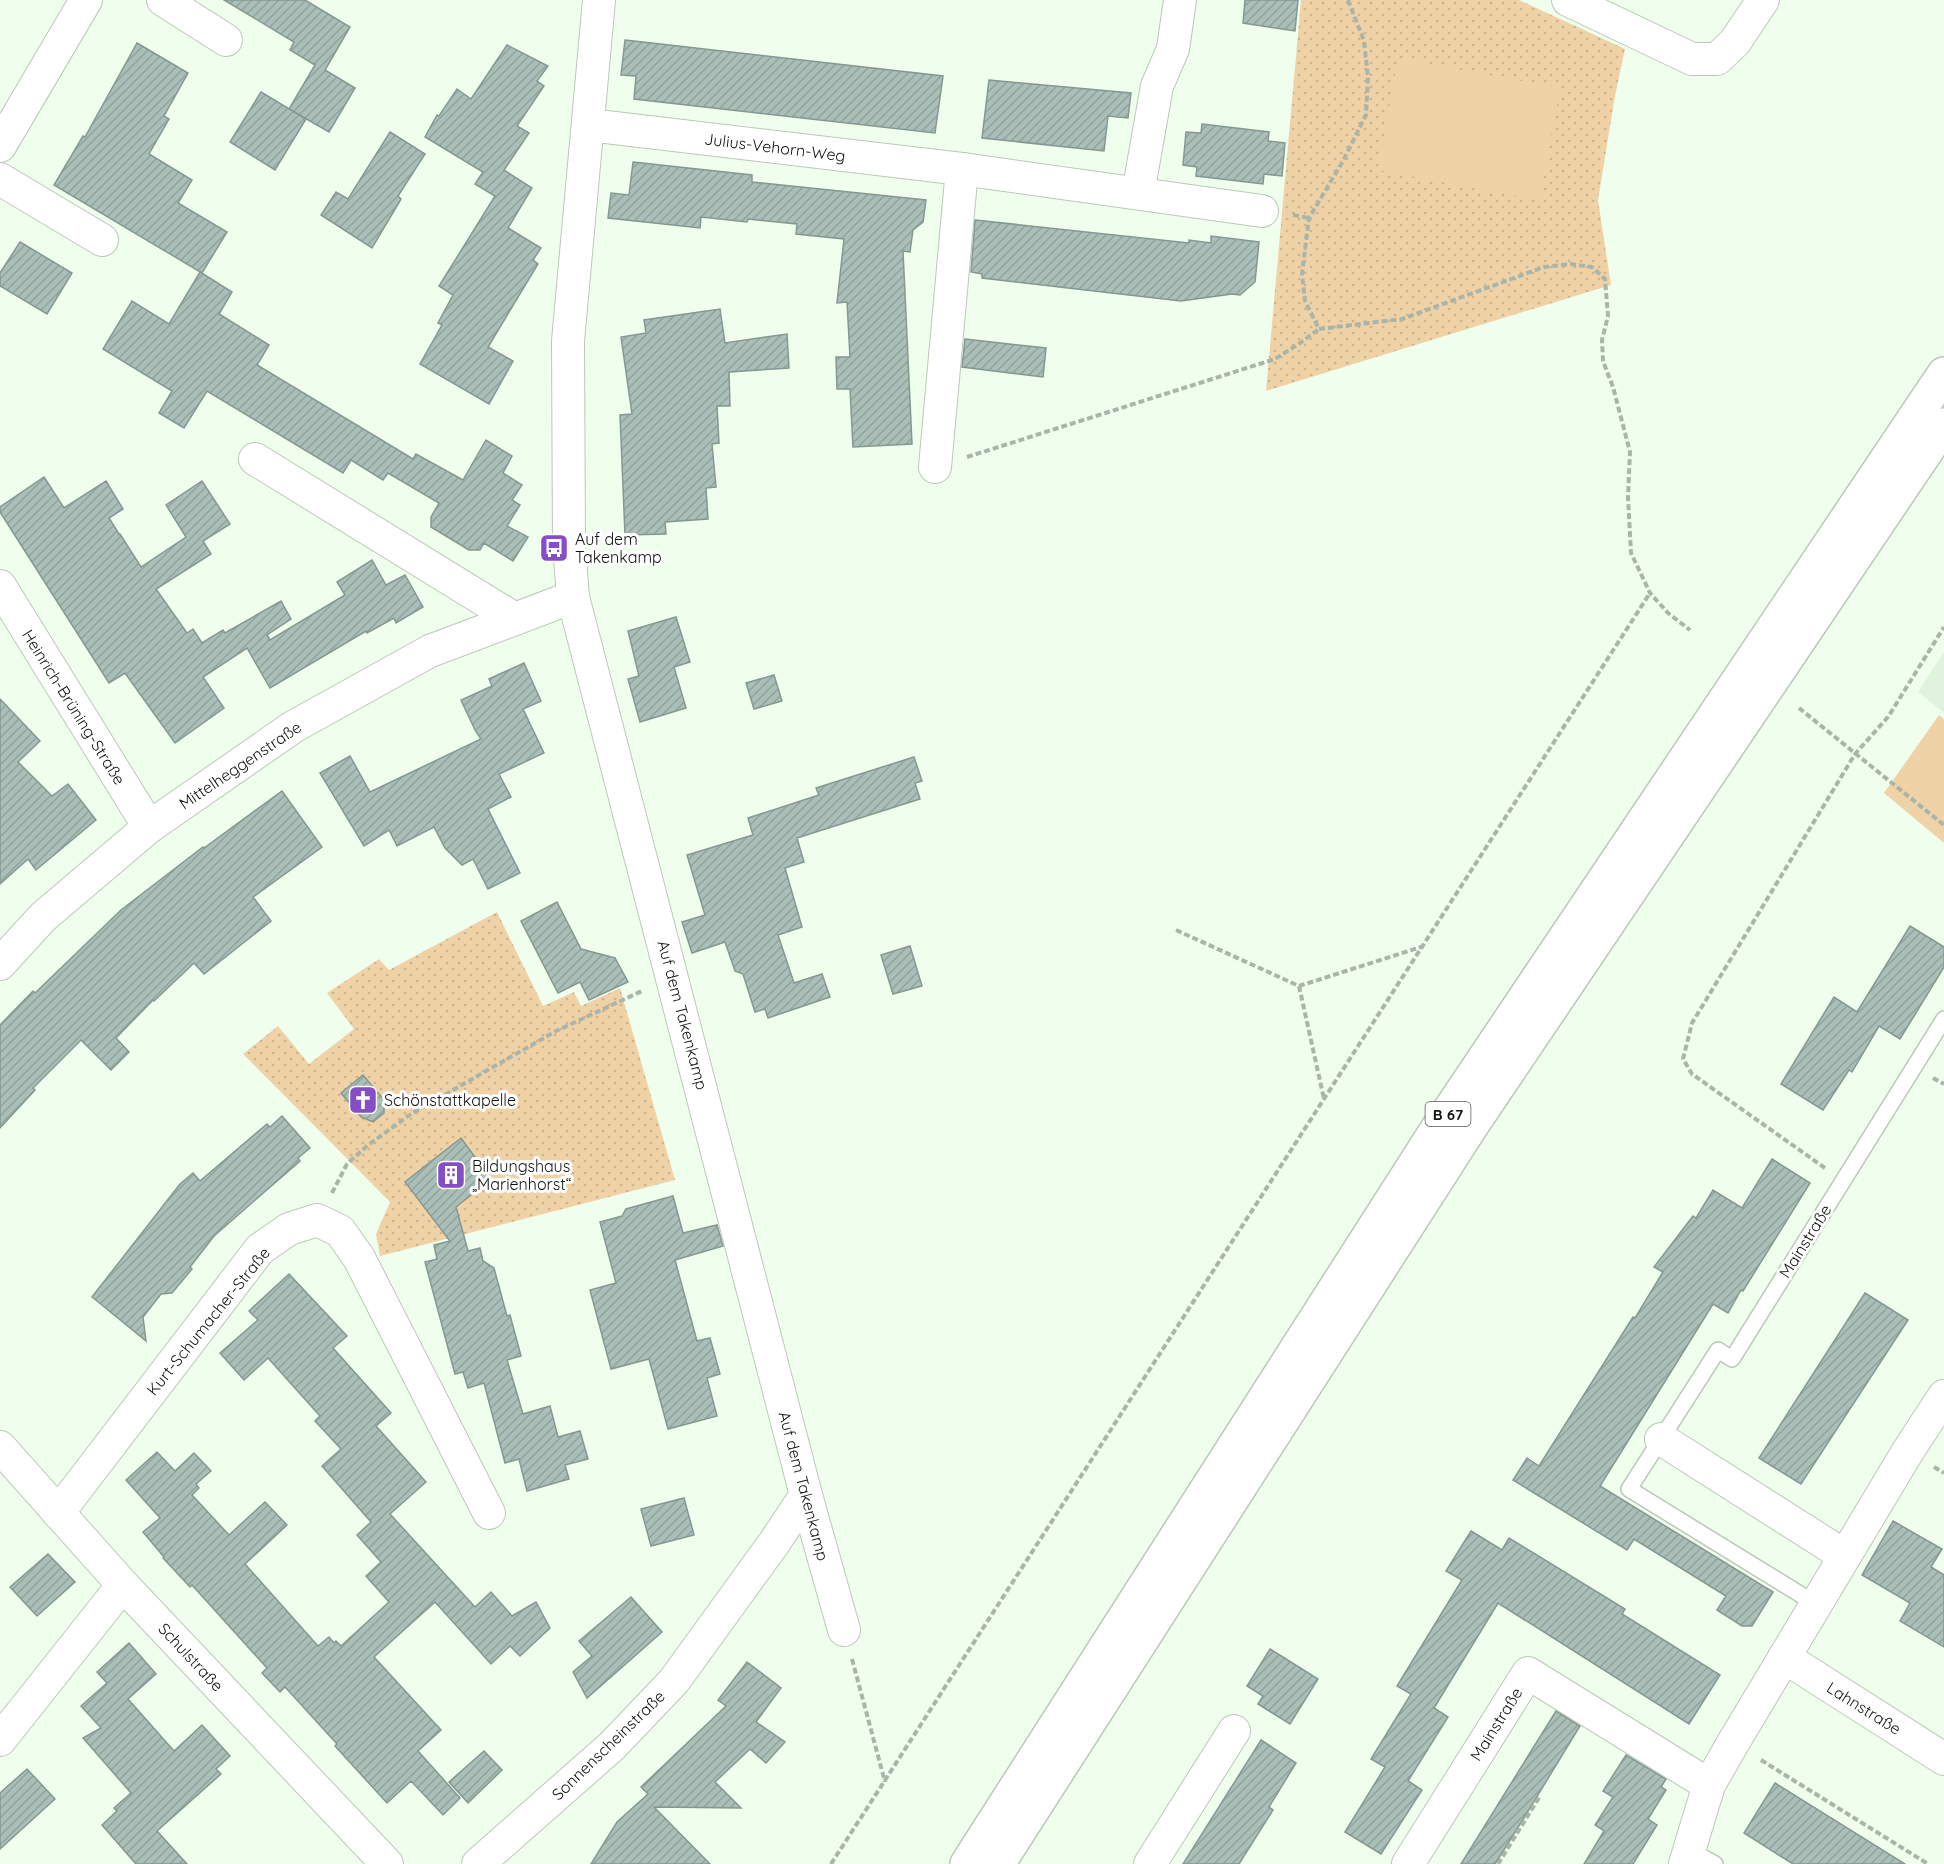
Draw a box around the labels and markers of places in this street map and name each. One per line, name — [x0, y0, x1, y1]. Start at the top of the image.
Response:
place label: Auf dem Takenkamp — [575, 529, 662, 567]
bus stop icon: Auf dem Takenkamp — [538, 532, 570, 564]
church icon: Schönstattkapelle — [347, 1084, 379, 1116]
place label: Schönstattkapelle — [384, 1090, 516, 1110]
place label: Bildungshaus „Marienhorst“ — [472, 1156, 572, 1194]
building icon: Bildungshaus „Marienhorst“ — [435, 1159, 467, 1191]

